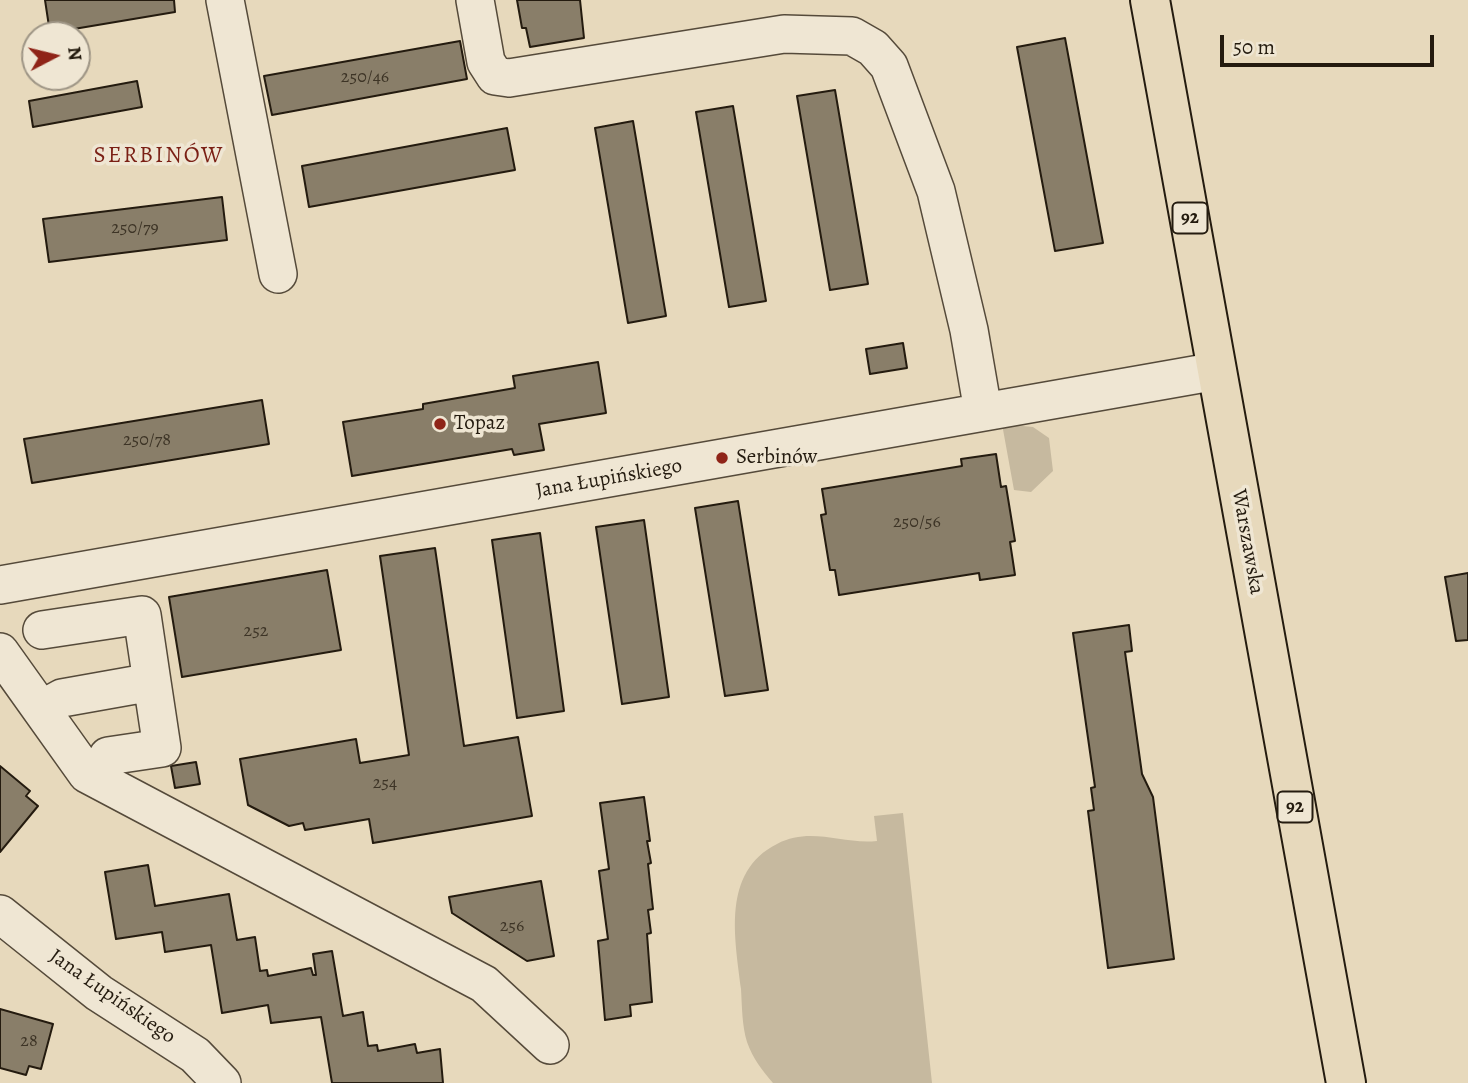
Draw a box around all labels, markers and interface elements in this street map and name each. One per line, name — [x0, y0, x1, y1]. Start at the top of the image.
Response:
north arrow — [21, 21, 91, 91]
scale bar — [1223, 21, 1436, 65]
text: 50 m — [1233, 33, 1275, 61]
text: N — [61, 45, 89, 62]
house number: 250/46 — [341, 67, 389, 89]
district label: SERBINÓW — [94, 142, 224, 170]
road number: 92 — [1172, 202, 1208, 233]
house number: 250/79 — [111, 218, 159, 240]
place label: Topaz — [454, 411, 505, 437]
marker: Topaz — [432, 416, 448, 432]
house number: 250/78 — [123, 430, 171, 452]
place label: Serbinów — [736, 445, 817, 471]
marker: Serbinów — [714, 450, 730, 466]
street label: Jana Łupińskiego — [534, 454, 684, 504]
street label: Warszawska — [1225, 487, 1269, 597]
house number: 250/56 — [893, 512, 941, 534]
house number: 252 — [244, 621, 268, 643]
house number: 254 — [373, 773, 397, 795]
road number: 92 — [1278, 792, 1312, 822]
house number: 256 — [500, 916, 524, 938]
street label: Jana Łupińskiego — [44, 944, 180, 1050]
house number: 28 — [20, 1031, 38, 1053]

